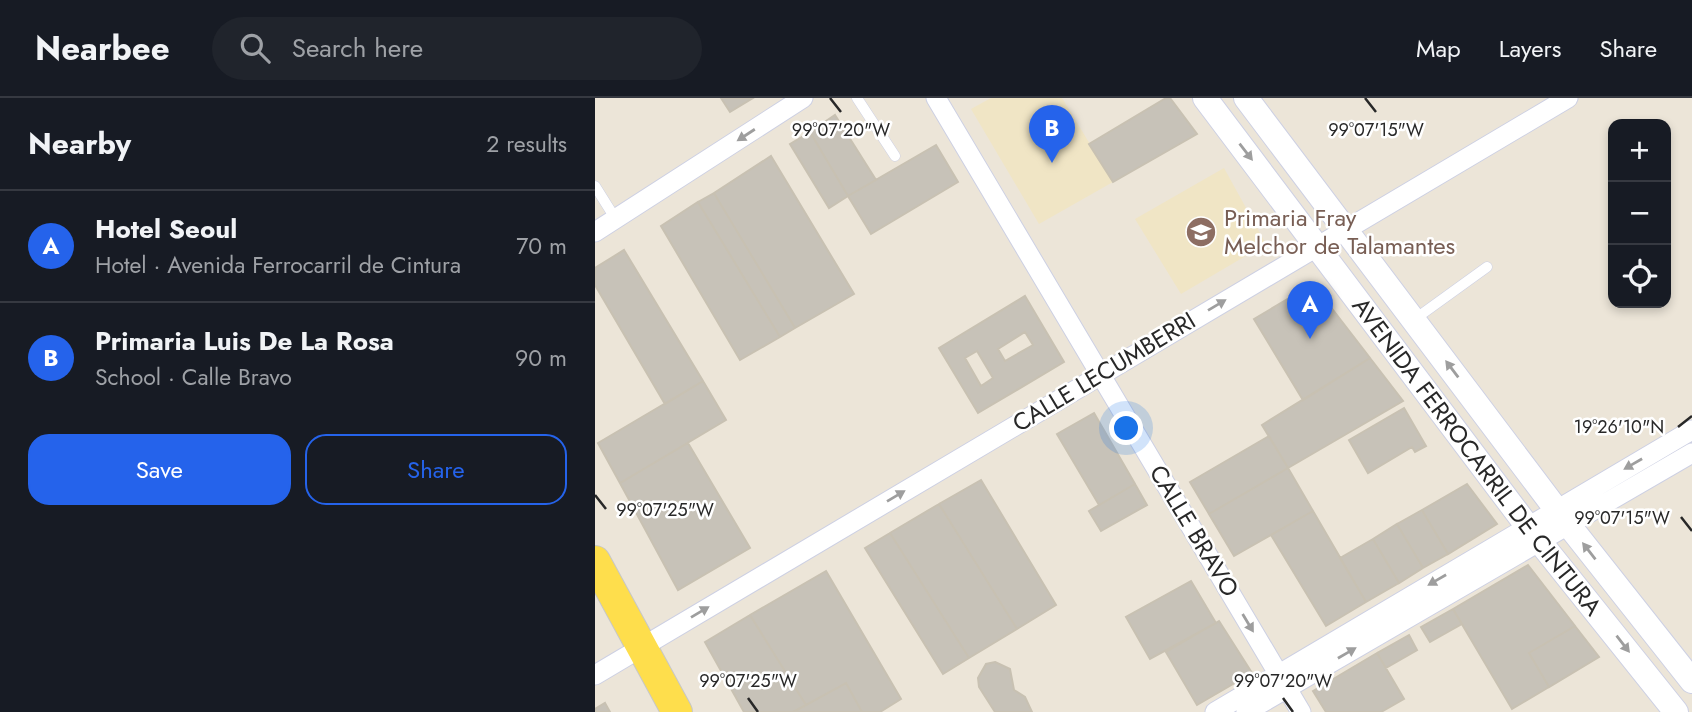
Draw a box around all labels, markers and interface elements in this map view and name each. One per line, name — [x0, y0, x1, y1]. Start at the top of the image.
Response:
search box — [212, 17, 702, 80]
text: Nearbee — [35, 25, 170, 72]
icon: search — [236, 29, 274, 67]
text: Search here — [292, 29, 423, 67]
text: Map — [1416, 31, 1461, 66]
text: Layers — [1499, 31, 1561, 66]
text: Share — [1599, 31, 1657, 66]
pin: B — [1029, 105, 1075, 163]
text: 99°07'20"W — [792, 117, 890, 143]
text: 99°07'15"W — [1328, 117, 1424, 143]
map controls — [1608, 119, 1671, 308]
button: + — [1608, 119, 1671, 182]
text: Nearby — [28, 122, 131, 165]
text: 2 results — [486, 127, 567, 161]
one-way arrow — [736, 128, 755, 141]
one-way arrow — [1239, 143, 1253, 161]
button: − — [1608, 182, 1671, 245]
place label: Primaria Fray Melchor de Talamantes — [1224, 200, 1455, 263]
text: Hotel Seoul — [95, 210, 237, 248]
school or university icon: Primaria Fray Melchor de Talamantes — [1184, 215, 1218, 249]
text: A — [43, 229, 59, 263]
text: 70 m — [516, 229, 567, 263]
button: locate — [1608, 245, 1671, 308]
text: Hotel · Avenida Ferrocarril de Cintura — [95, 248, 461, 282]
pin: A — [1287, 281, 1333, 339]
street label: AVENIDA FERROCARRIL DE CINTURA — [1344, 290, 1610, 623]
one-way arrow — [1208, 298, 1227, 311]
street label: CALLE LECUMBERRI — [1006, 303, 1202, 440]
text: Primaria Luis De La Rosa — [95, 322, 394, 360]
text: B — [43, 341, 59, 375]
text: 90 m — [515, 341, 567, 375]
text: School · Calle Bravo — [95, 360, 292, 394]
one-way arrow — [1445, 360, 1459, 378]
your location — [1109, 411, 1143, 445]
text: 19°26'10"N — [1574, 414, 1664, 440]
button: Save — [28, 434, 291, 505]
button: Share — [305, 434, 567, 505]
street label: CALLE BRAVO — [1141, 458, 1248, 603]
one-way arrow — [1623, 458, 1643, 470]
one-way arrow — [886, 490, 905, 503]
text: 99°07'25"W — [616, 497, 714, 523]
text: 99°07'15"W — [1574, 505, 1670, 531]
one-way arrow — [1582, 542, 1597, 559]
one-way arrow — [1428, 574, 1447, 586]
one-way arrow — [690, 606, 709, 619]
one-way arrow — [1242, 613, 1254, 632]
one-way arrow — [1615, 635, 1630, 653]
one-way arrow — [1337, 647, 1357, 659]
text: 99°07'25"W — [699, 668, 797, 694]
text: 99°07'20"W — [1234, 668, 1332, 694]

